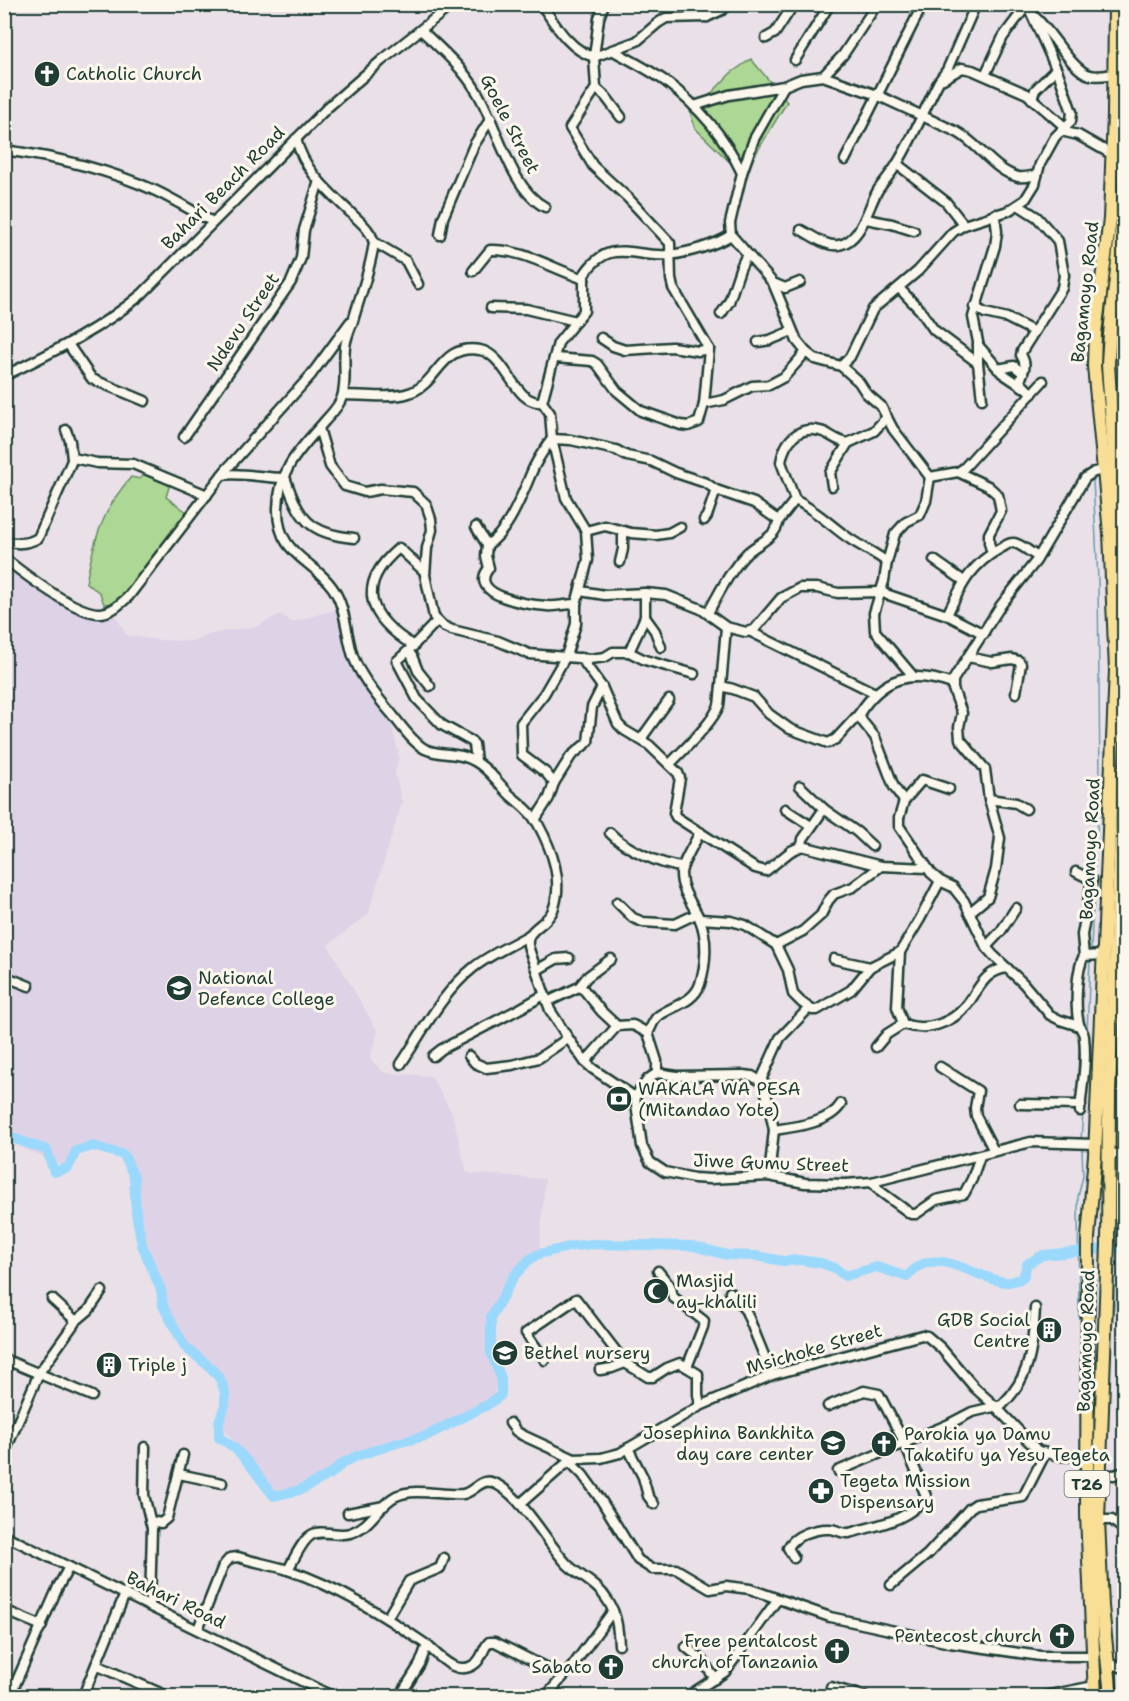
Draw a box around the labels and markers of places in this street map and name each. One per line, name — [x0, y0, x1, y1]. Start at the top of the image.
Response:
church icon: Catholic Church — [32, 59, 62, 89]
place label: Catholic Church — [66, 62, 202, 86]
place label: National Defence College — [198, 966, 335, 1011]
school or university icon: National Defence College — [164, 973, 194, 1003]
place label: WAKALA WA PESA (Mitandao Yote) — [638, 1077, 801, 1122]
bank icon: WAKALA WA PESA (Mitandao Yote) — [604, 1084, 634, 1114]
place label: Masjid ay-khalili — [676, 1269, 757, 1314]
mosque icon: Masjid ay-khalili — [641, 1276, 671, 1306]
place label: GDB Social Centre — [937, 1308, 1031, 1353]
building icon: GDB Social Centre — [1034, 1315, 1064, 1345]
school or university icon: Bethel nursery — [490, 1338, 520, 1368]
place label: Bethel nursery — [524, 1341, 650, 1365]
building icon: Triple j — [94, 1350, 124, 1380]
place label: Triple j — [128, 1353, 187, 1377]
place label: Josephina Bankhita day care center — [643, 1421, 814, 1466]
place label: Parokia ya Damu Takatifu ya Yesu Tegeta — [904, 1422, 1110, 1467]
school or university icon: Josephina Bankhita day care center — [818, 1428, 848, 1458]
church icon: Parokia ya Damu Takatifu ya Yesu Tegeta — [869, 1429, 899, 1459]
place label: Tegeta Mission Dispensary — [840, 1469, 970, 1514]
pharmacy icon: Tegeta Mission Dispensary — [806, 1476, 836, 1506]
church icon: Pentecost church — [1047, 1621, 1077, 1651]
place label: Pentecost church — [895, 1624, 1042, 1648]
place label: Free pentalcost church of Tanzania — [652, 1629, 818, 1674]
church icon: Free pentalcost church of Tanzania — [822, 1636, 852, 1666]
church icon: Sabato — [596, 1652, 626, 1682]
place label: Sabato — [531, 1655, 592, 1679]

